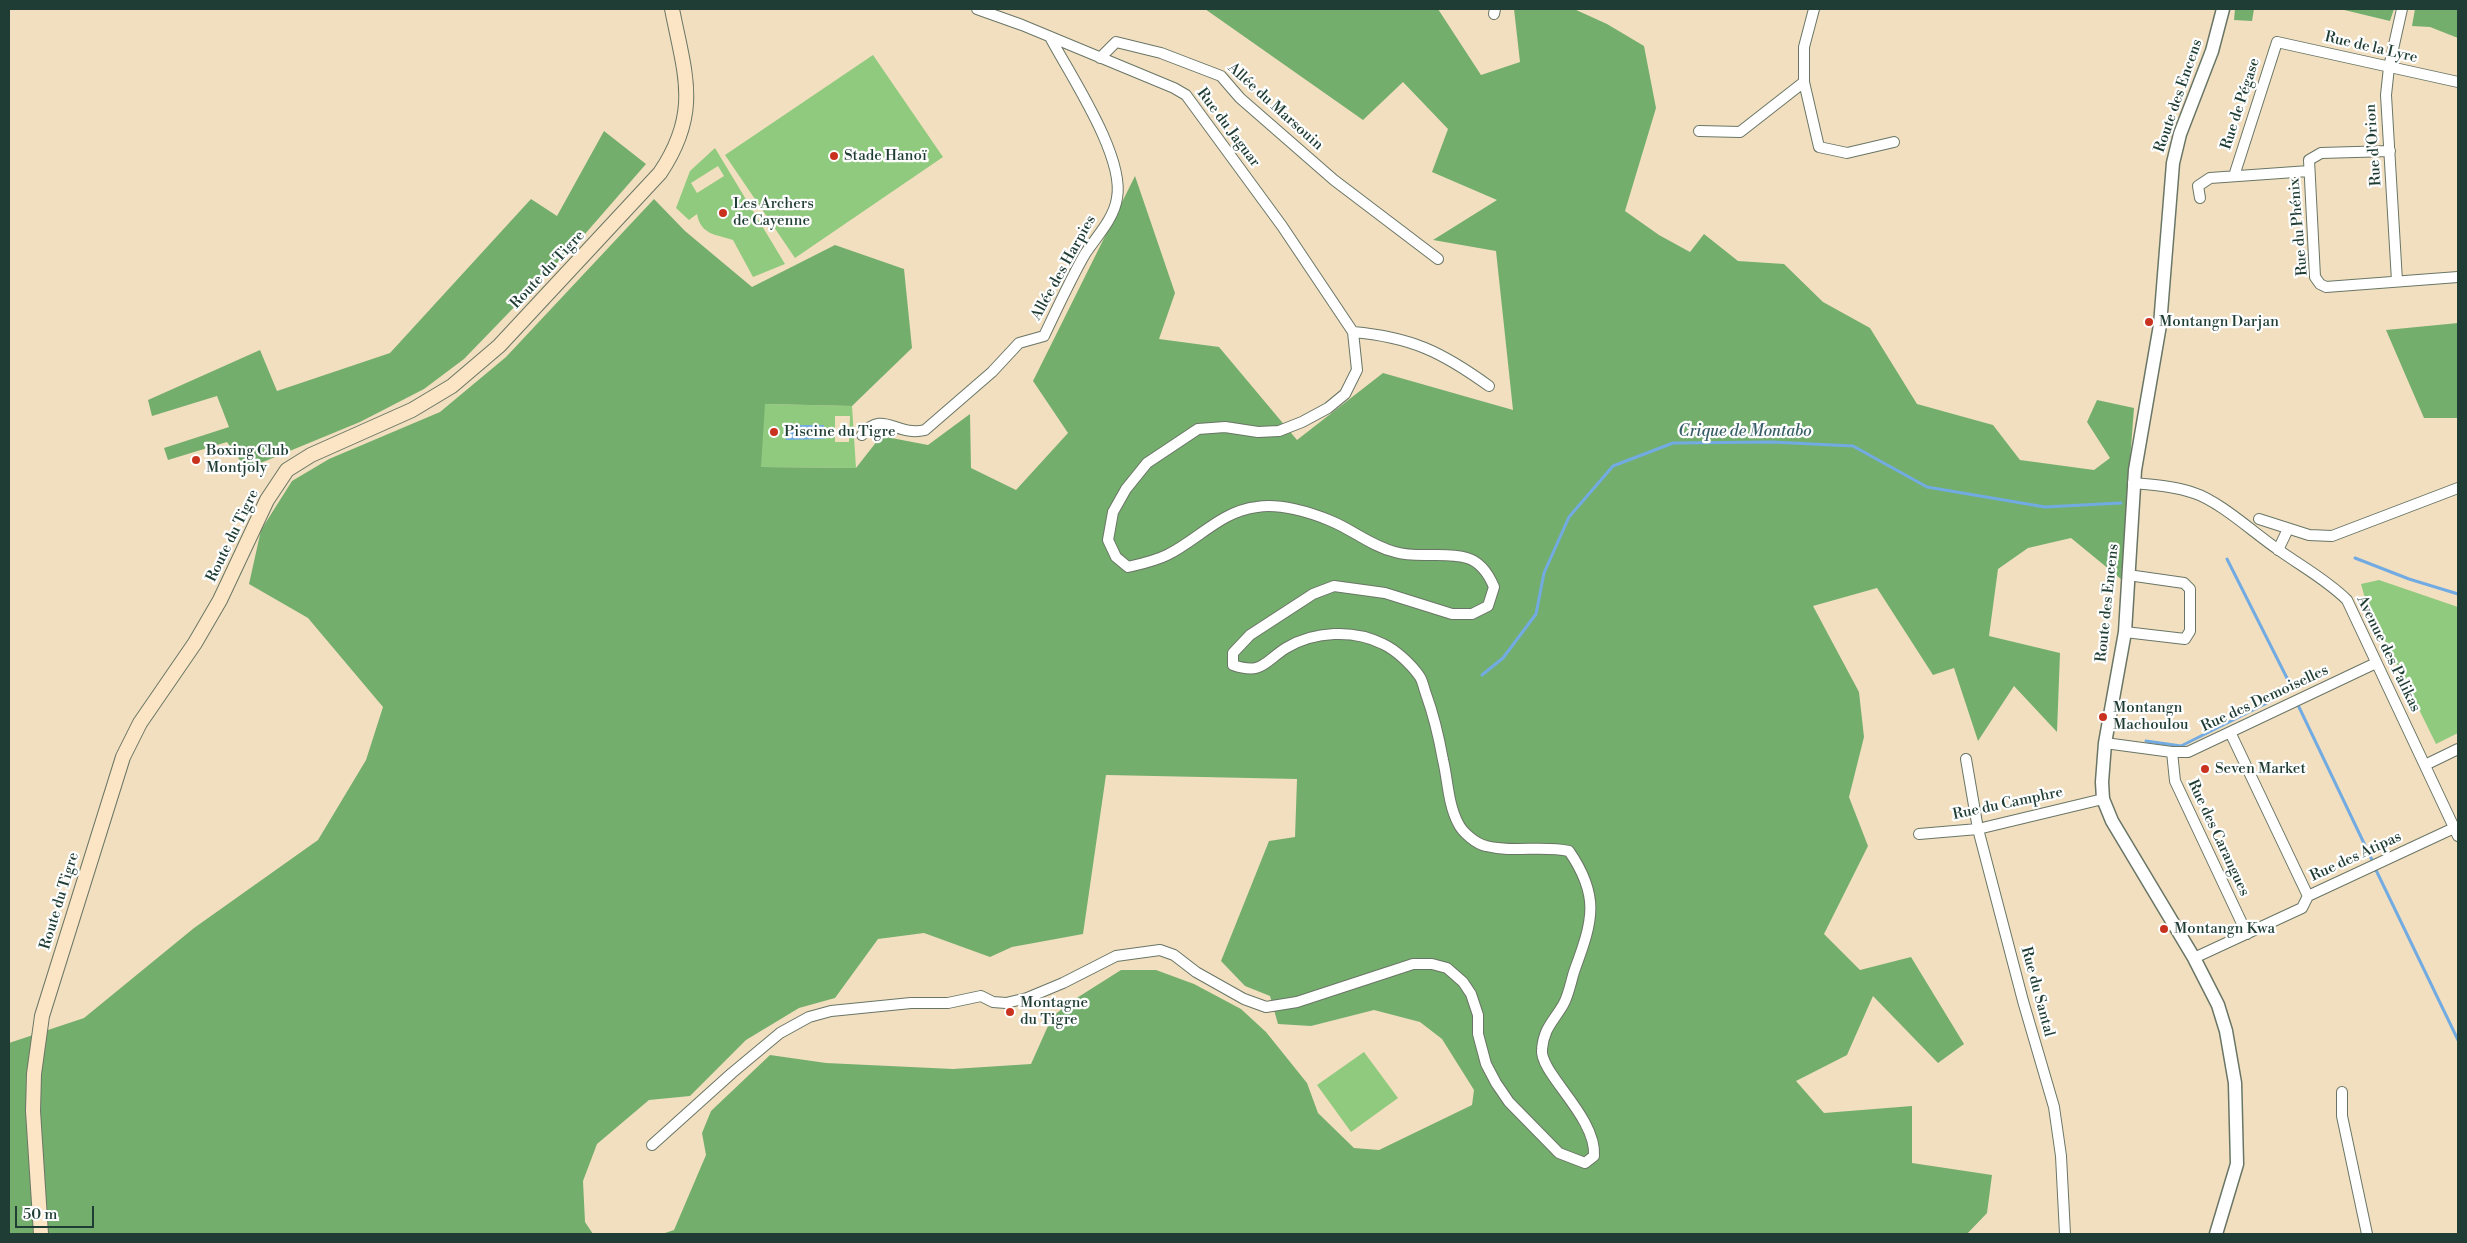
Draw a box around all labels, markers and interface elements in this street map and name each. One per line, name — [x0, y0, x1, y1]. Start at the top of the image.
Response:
street label: Rue de la Lyre — [2323, 29, 2419, 67]
street label: Route des Encens — [2151, 37, 2207, 155]
street label: Rue de Pégase — [2218, 56, 2264, 152]
street label: Allée du Marsouin — [1224, 59, 1326, 155]
street label: Rue du Jaguar — [1193, 85, 1263, 171]
street label: Rue d'Orion — [2362, 103, 2386, 187]
place label: Stade Hanoï — [844, 147, 927, 165]
marker: Stade Hanoï — [828, 150, 840, 162]
street label: Rue du Phénix — [2286, 177, 2312, 277]
place label: Les Archers de Cayenne — [733, 195, 814, 230]
marker: Les Archers de Cayenne — [717, 207, 729, 219]
street label: Allée des Harpies — [1028, 212, 1100, 324]
street label: Route du Tigre — [507, 227, 589, 313]
place label: Montangn Darjan — [2159, 313, 2279, 331]
marker: Montangn Darjan — [2143, 316, 2155, 328]
water label: Crique de Montabo — [1678, 422, 1812, 442]
place label: Piscine du Tigre — [784, 423, 896, 441]
marker: Piscine du Tigre — [768, 426, 780, 438]
place label: Boxing Club Montjoly — [206, 442, 289, 477]
marker: Boxing Club Montjoly — [190, 454, 202, 466]
street label: Route du Tigre — [203, 487, 263, 585]
street label: Route des Encens — [2093, 543, 2123, 663]
street label: Avenue des Palikas — [2352, 593, 2424, 715]
street label: Rue des Demoiselles — [2199, 662, 2331, 736]
place label: Montangn Machoulou — [2113, 699, 2189, 734]
marker: Montangn Machoulou — [2097, 711, 2109, 723]
place label: Seven Market — [2215, 760, 2306, 778]
marker: Seven Market — [2199, 763, 2211, 775]
street label: Rue des Carangues — [2183, 777, 2253, 899]
street label: Rue du Camphre — [1951, 784, 2065, 824]
street label: Rue des Atipas — [2307, 828, 2405, 886]
street label: Route du Tigre — [37, 850, 83, 952]
place label: Montangn Kwa — [2174, 920, 2275, 938]
marker: Montangn Kwa — [2158, 923, 2170, 935]
street label: Rue du Santal — [2016, 945, 2058, 1039]
place label: Montagne du Tigre — [1020, 994, 1088, 1029]
marker: Montagne du Tigre — [1004, 1006, 1016, 1018]
scale bar — [18, 1196, 96, 1228]
text: 50 m — [23, 1205, 57, 1224]

